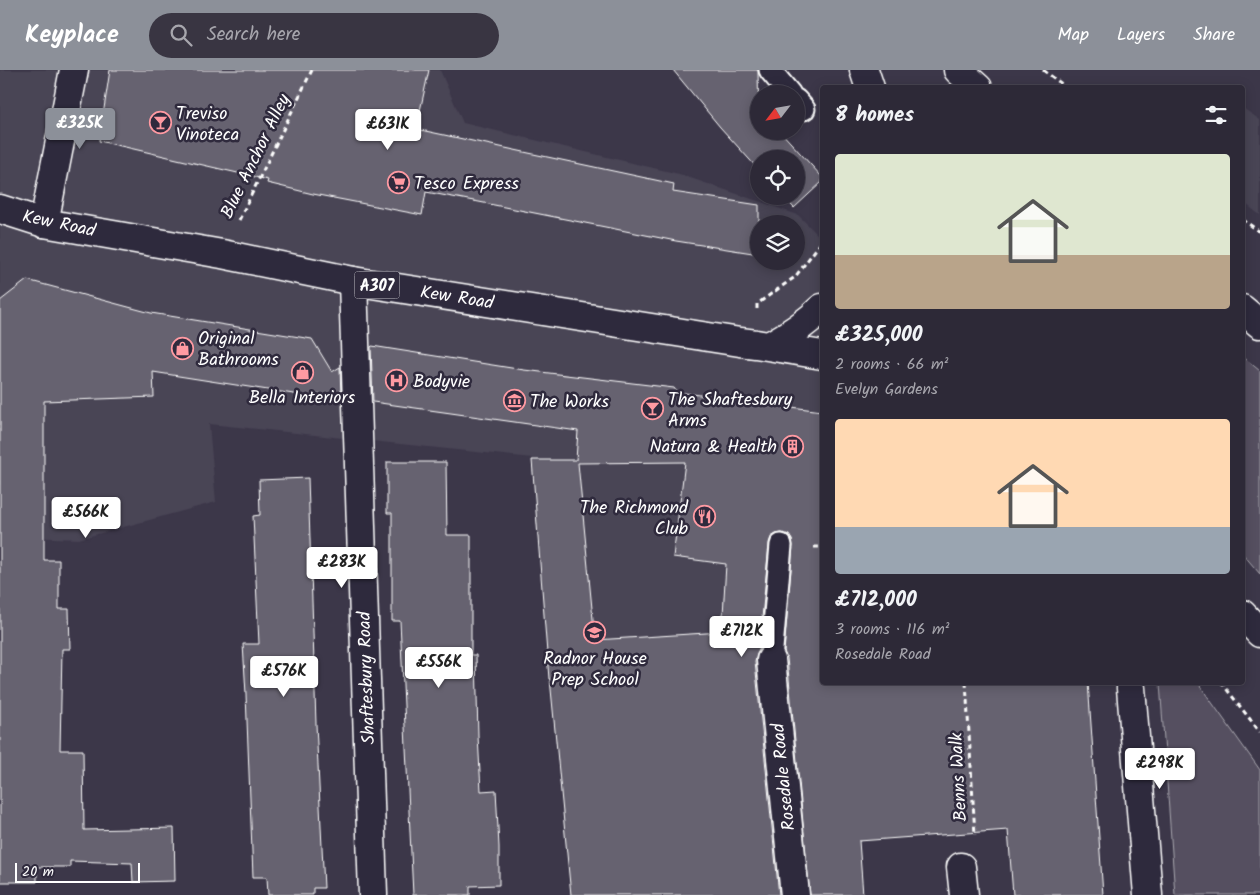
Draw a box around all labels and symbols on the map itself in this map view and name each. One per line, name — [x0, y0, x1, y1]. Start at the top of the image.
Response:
north arrow — [750, 85, 805, 140]
street label: Blue Anchor Alley — [214, 89, 299, 224]
place label: Treviso Vinoteca — [176, 100, 239, 150]
pin: £325K — [45, 108, 115, 150]
pin: £631K — [353, 108, 423, 151]
bar icon: Treviso Vinoteca — [148, 111, 172, 135]
place label: Tesco Express — [414, 170, 519, 199]
supermarket icon: Tesco Express — [386, 171, 410, 195]
street label: Kew Road — [19, 203, 99, 247]
road number: A307 — [354, 272, 400, 298]
street label: Kew Road — [418, 278, 497, 319]
place label: Original Bathrooms — [198, 325, 279, 375]
shop icon: Original Bathrooms — [170, 336, 194, 360]
shop icon: Bella Interiors — [290, 360, 314, 384]
place label: Bodyvie — [413, 368, 470, 397]
hospital icon: Bodyvie — [385, 369, 409, 393]
place label: Bella Interiors — [249, 384, 355, 413]
place label: The Shaftesbury Arms — [668, 386, 793, 436]
place label: The Works — [530, 388, 609, 417]
museum icon: The Works — [502, 389, 526, 413]
bar icon: The Shaftesbury Arms — [640, 397, 664, 421]
place label: Natura & Health — [650, 433, 777, 462]
building icon: Natura & Health — [781, 434, 805, 458]
place label: The Richmond Club — [580, 494, 689, 544]
pin: £566K — [51, 496, 121, 539]
restaurant icon: The Richmond Club — [692, 505, 716, 529]
pin: £283K — [307, 546, 377, 589]
street label: Shaftesbury Road — [351, 610, 384, 745]
pin: £712K — [707, 616, 777, 658]
school or university icon: Radnor House Prep School — [583, 621, 607, 645]
place label: Radnor House Prep School — [543, 645, 647, 695]
pin: £556K — [404, 646, 474, 689]
pin: £576K — [249, 656, 319, 698]
street label: Rosedale Road — [764, 721, 805, 832]
street label: Benns Walk — [943, 731, 976, 822]
pin: £298K — [1125, 748, 1195, 790]
scale bar — [15, 860, 140, 883]

